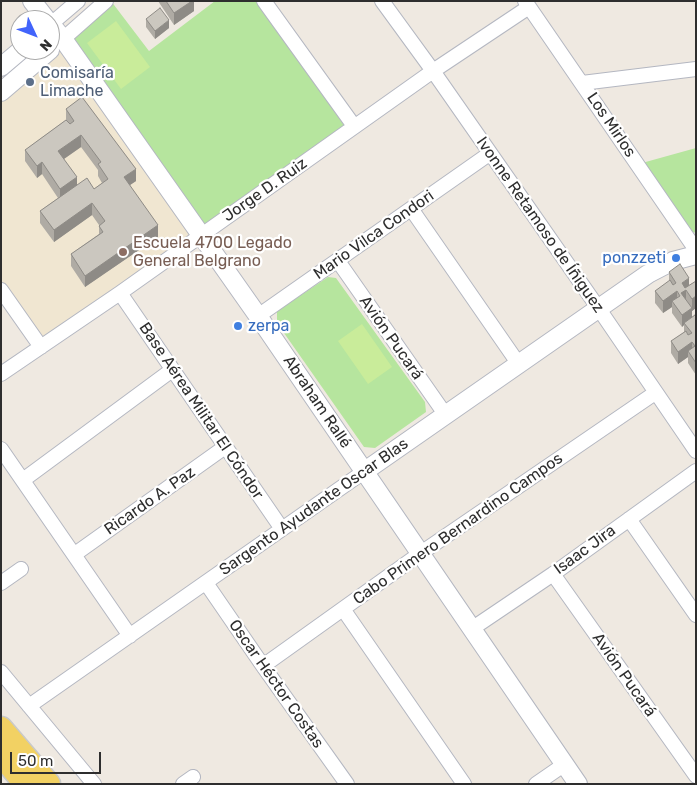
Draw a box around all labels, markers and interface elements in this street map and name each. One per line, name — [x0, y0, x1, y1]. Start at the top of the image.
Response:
north arrow — [10, 10, 60, 60]
text: N — [36, 35, 55, 54]
place label: Comisaría Limache — [40, 63, 114, 101]
marker: Comisaría Limache — [24, 76, 36, 88]
street label: Los Mirlos — [582, 89, 640, 161]
street label: Ivonne Retamoso de Íñiguez — [472, 133, 608, 317]
street label: Jorge D. Ruiz — [219, 154, 311, 226]
street label: Mario Vilca Condori — [310, 186, 438, 284]
place label: Escuela 4700 Legado General Belgrano — [133, 233, 292, 271]
marker: Escuela 4700 Legado General Belgrano — [117, 246, 129, 258]
place label: ponzzeti — [602, 248, 666, 268]
marker: ponzzeti — [670, 252, 682, 264]
street label: Avión Pucará — [355, 292, 427, 384]
place label: zerpa — [248, 316, 289, 336]
street label: Base Aérea Militar El Cóndor — [135, 319, 267, 503]
marker: zerpa — [232, 320, 244, 332]
street label: Abraham Rallé — [279, 352, 355, 452]
street label: Sargento Ayudante Oscar Blas — [216, 434, 412, 580]
street label: Cabo Primero Bernardino Campos — [349, 449, 567, 609]
street label: Ricardo A. Paz — [101, 463, 199, 539]
street label: Isaac Jira — [550, 521, 620, 579]
street label: Oscar Héctor Costas — [224, 616, 328, 752]
street label: Avión Pucará — [588, 629, 660, 721]
scale bar — [12, 742, 104, 774]
text: 50 m — [18, 752, 53, 770]

